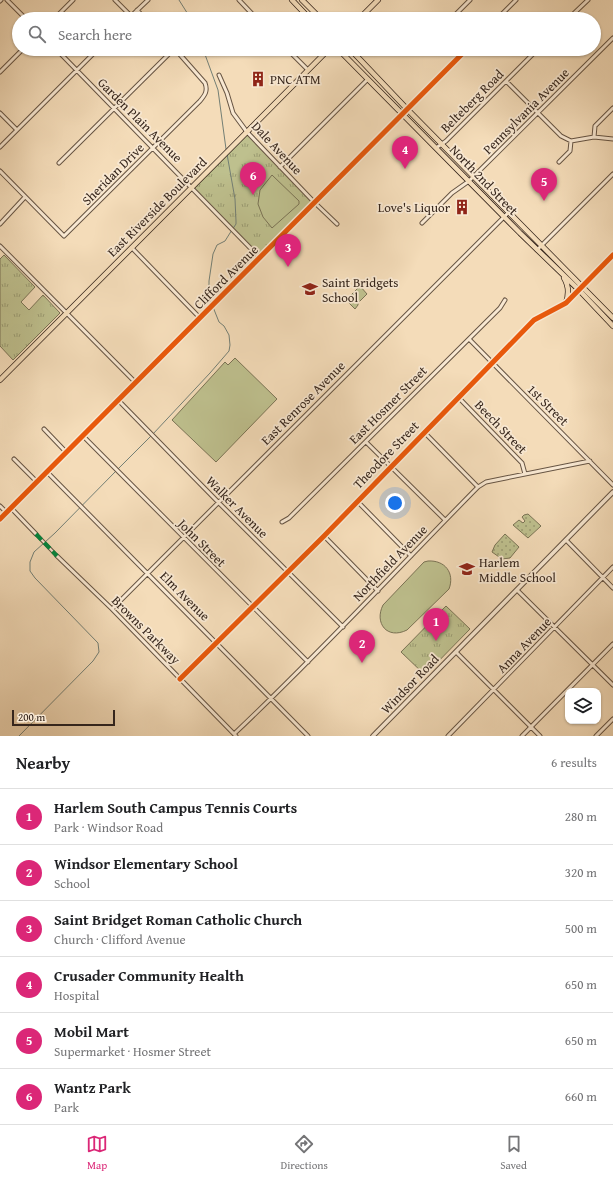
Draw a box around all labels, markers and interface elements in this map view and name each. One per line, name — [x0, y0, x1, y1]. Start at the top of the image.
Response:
search box — [12, 12, 601, 56]
icon: search — [26, 23, 48, 45]
text: Search here — [58, 24, 132, 45]
street label: Pennsylvania Avenue — [479, 64, 573, 158]
street label: Belteberg Road — [436, 65, 508, 137]
building icon: PNC ATM — [249, 70, 267, 88]
place label: PNC ATM — [270, 70, 321, 89]
street label: Garden Plain Avenue — [93, 73, 187, 167]
street label: Dale Avenue — [247, 117, 307, 179]
pin: 4 — [392, 136, 418, 169]
street label: Sheridan Drive — [78, 139, 148, 209]
street label: North 2nd Street — [445, 140, 523, 220]
street label: East Riverside Boulevard — [103, 153, 211, 261]
pin: 6 — [240, 162, 266, 195]
pin: 5 — [531, 168, 557, 201]
place label: Love's Liquor — [378, 198, 451, 217]
building icon: Love's Liquor — [453, 198, 471, 216]
pin: 3 — [275, 234, 301, 267]
street label: Clifford Avenue — [189, 240, 263, 314]
place label: Saint Bridgets School — [322, 273, 399, 307]
school or university icon: Saint Bridgets School — [301, 280, 319, 298]
street label: East Renrose Avenue — [257, 357, 349, 449]
street label: East Hosmer Street — [345, 361, 432, 448]
street label: 1st Street — [523, 380, 573, 430]
street label: Beech Street — [470, 396, 532, 458]
street label: Theodore Street — [349, 416, 424, 493]
street label: Walker Avenue — [202, 472, 272, 542]
your location — [385, 493, 405, 513]
street label: John Street — [172, 513, 231, 572]
street label: Northfield Avenue — [349, 521, 431, 605]
place label: Harlem Middle School — [479, 553, 556, 587]
school or university icon: Harlem Middle School — [458, 560, 476, 578]
street label: Elm Avenue — [156, 567, 214, 625]
street label: Browns Parkway — [107, 591, 185, 669]
pin: 1 — [423, 608, 449, 641]
street label: Anna Avenue — [492, 613, 556, 677]
pin: 2 — [349, 630, 375, 663]
street label: Windsor Road — [377, 650, 443, 718]
map controls — [565, 688, 601, 724]
button: layers — [565, 688, 601, 724]
scale bar — [12, 708, 115, 727]
text: 200 m — [18, 709, 45, 725]
text: Nearby — [16, 750, 70, 775]
text: 6 results — [551, 753, 597, 772]
text: Harlem South Campus Tennis Courts — [54, 797, 297, 818]
text: 1 — [26, 807, 32, 826]
text: 280 m — [565, 807, 597, 826]
text: Park · Windsor Road — [54, 818, 163, 837]
text: Windsor Elementary School — [54, 853, 238, 874]
text: 2 — [26, 863, 32, 882]
text: 320 m — [565, 863, 597, 882]
text: School — [54, 874, 90, 893]
text: Saint Bridget Roman Catholic Church — [54, 909, 302, 930]
text: 3 — [26, 919, 32, 938]
text: 500 m — [565, 919, 597, 938]
text: Church · Clifford Avenue — [54, 930, 186, 949]
text: Crusader Community Health — [54, 965, 244, 986]
text: 4 — [26, 975, 32, 994]
text: 650 m — [565, 975, 597, 994]
text: Hospital — [54, 986, 99, 1005]
text: Mobil Mart — [54, 1021, 129, 1042]
text: 5 — [26, 1031, 32, 1050]
text: 650 m — [565, 1031, 597, 1050]
text: Supermarket · Hosmer Street — [54, 1042, 211, 1061]
text: Wantz Park — [54, 1077, 131, 1098]
text: 6 — [26, 1087, 32, 1106]
text: 660 m — [565, 1087, 597, 1106]
text: Park — [54, 1098, 79, 1117]
tab: Map — [86, 1133, 108, 1173]
tab: Directions — [281, 1133, 328, 1173]
tab: Saved — [500, 1133, 527, 1173]

